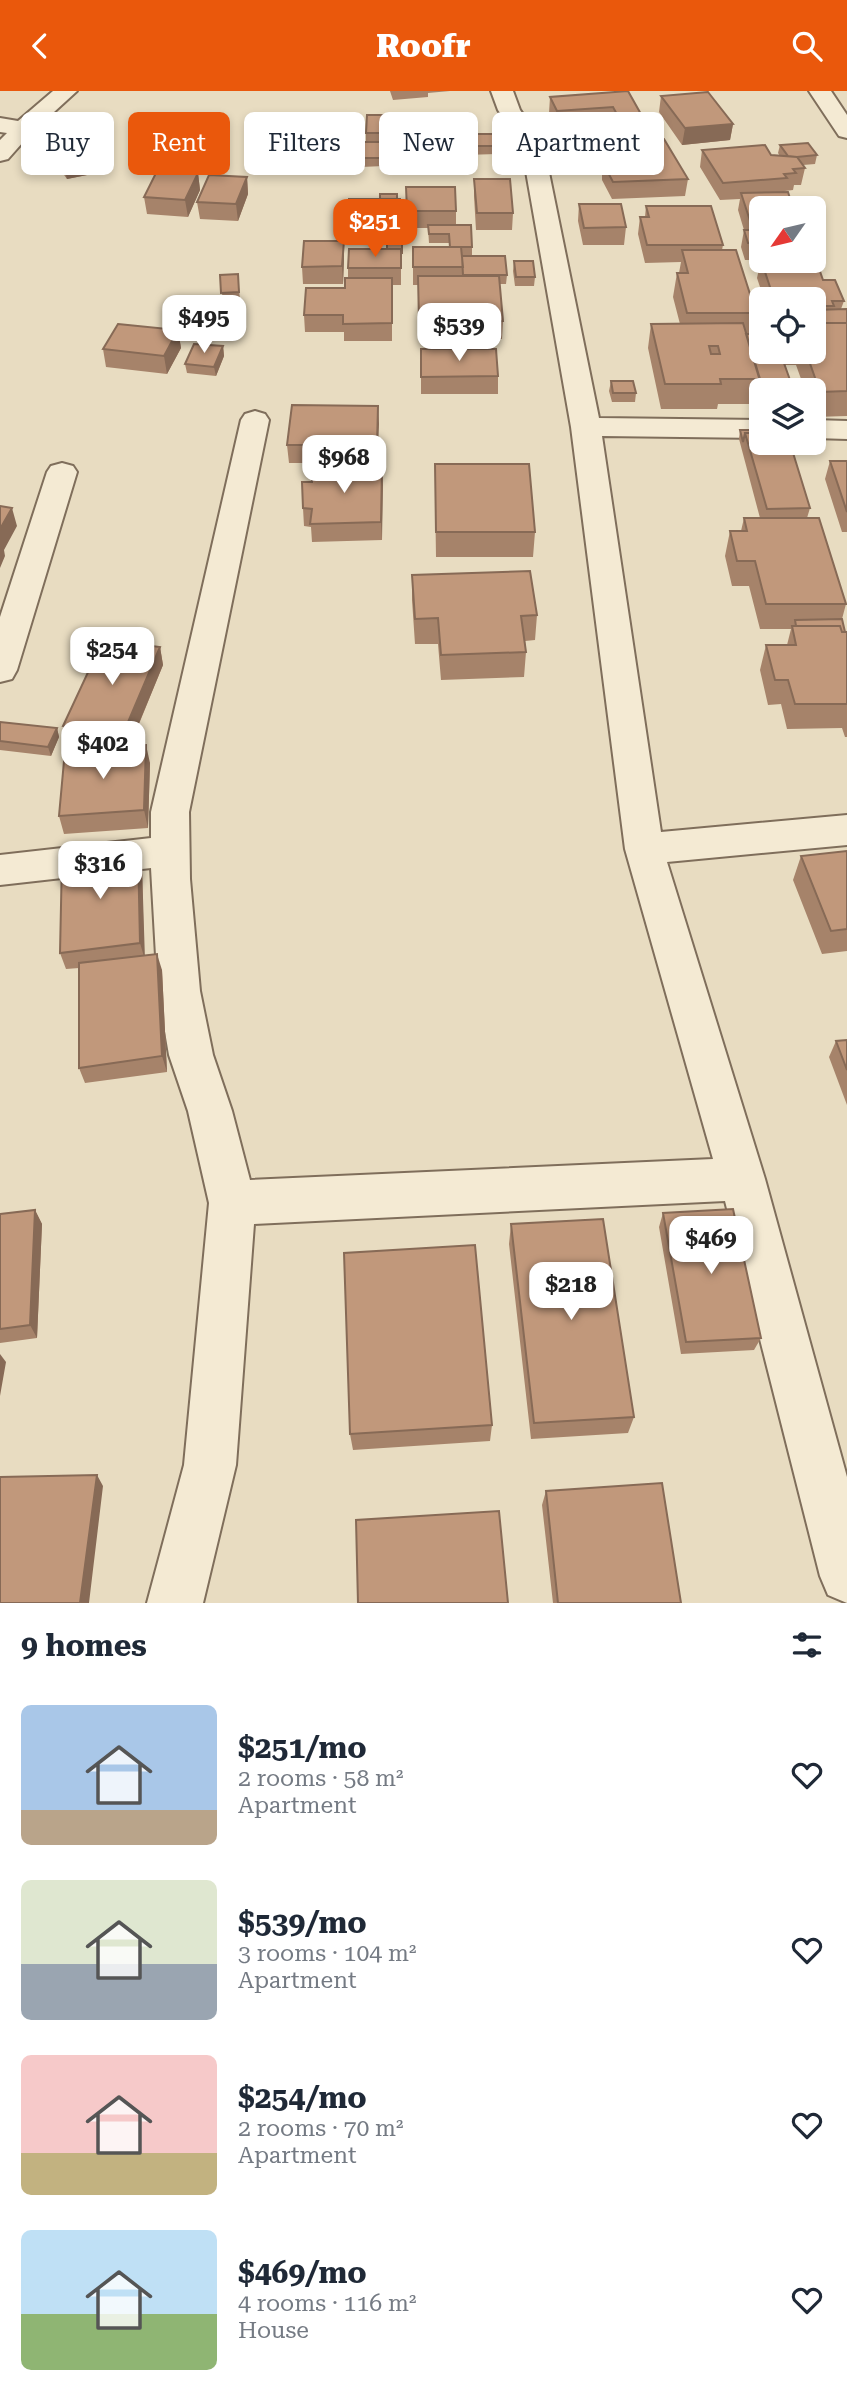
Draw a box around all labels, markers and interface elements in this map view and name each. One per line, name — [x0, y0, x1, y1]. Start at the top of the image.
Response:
icon: back — [21, 27, 59, 65]
text: Roofr — [376, 27, 471, 65]
icon: search — [788, 27, 826, 65]
chip: Buy — [21, 112, 114, 175]
chip: Rent — [128, 112, 230, 175]
chip: Filters — [244, 112, 365, 175]
chip: New — [379, 112, 478, 175]
chip: Apartment — [492, 112, 664, 175]
north arrow — [749, 196, 826, 273]
map controls — [749, 196, 826, 455]
pin: $251 — [334, 199, 416, 259]
text: $251 — [349, 208, 401, 235]
button: locate — [749, 287, 826, 364]
pin: $495 — [163, 295, 245, 355]
pin: $539 — [418, 303, 500, 363]
text: $495 — [178, 304, 230, 331]
text: $539 — [433, 312, 485, 339]
button: layers — [749, 378, 826, 455]
pin: $968 — [303, 435, 385, 495]
text: $968 — [318, 444, 370, 471]
pin: $254 — [71, 627, 153, 687]
text: $254 — [86, 636, 138, 663]
pin: $402 — [62, 721, 144, 781]
text: $402 — [77, 730, 129, 757]
pin: $316 — [59, 841, 141, 901]
text: $316 — [74, 850, 126, 877]
pin: $469 — [670, 1217, 752, 1276]
text: $469 — [685, 1225, 737, 1252]
pin: $218 — [530, 1263, 612, 1322]
text: $218 — [545, 1271, 597, 1298]
icon: filters — [788, 1626, 826, 1664]
text: 9 homes — [21, 1628, 147, 1663]
text: $251/mo — [238, 1730, 367, 1765]
icon: home — [77, 1733, 161, 1817]
icon: heart — [788, 1756, 826, 1794]
text: 2 rooms · 58 m² — [238, 1765, 404, 1792]
text: Apartment — [238, 1792, 357, 1819]
text: $539/mo — [238, 1905, 367, 1940]
icon: home — [77, 1908, 161, 1992]
icon: heart — [788, 1931, 826, 1969]
text: 3 rooms · 104 m² — [238, 1940, 416, 1967]
text: Apartment — [238, 1967, 357, 1994]
text: $254/mo — [238, 2080, 367, 2115]
icon: home — [77, 2083, 161, 2167]
icon: heart — [788, 2106, 826, 2144]
text: 2 rooms · 70 m² — [238, 2115, 404, 2142]
text: Apartment — [238, 2142, 357, 2169]
text: $469/mo — [238, 2255, 367, 2290]
icon: home — [77, 2258, 161, 2342]
icon: heart — [788, 2281, 826, 2319]
text: 4 rooms · 116 m² — [238, 2290, 416, 2317]
text: House — [238, 2317, 309, 2344]

